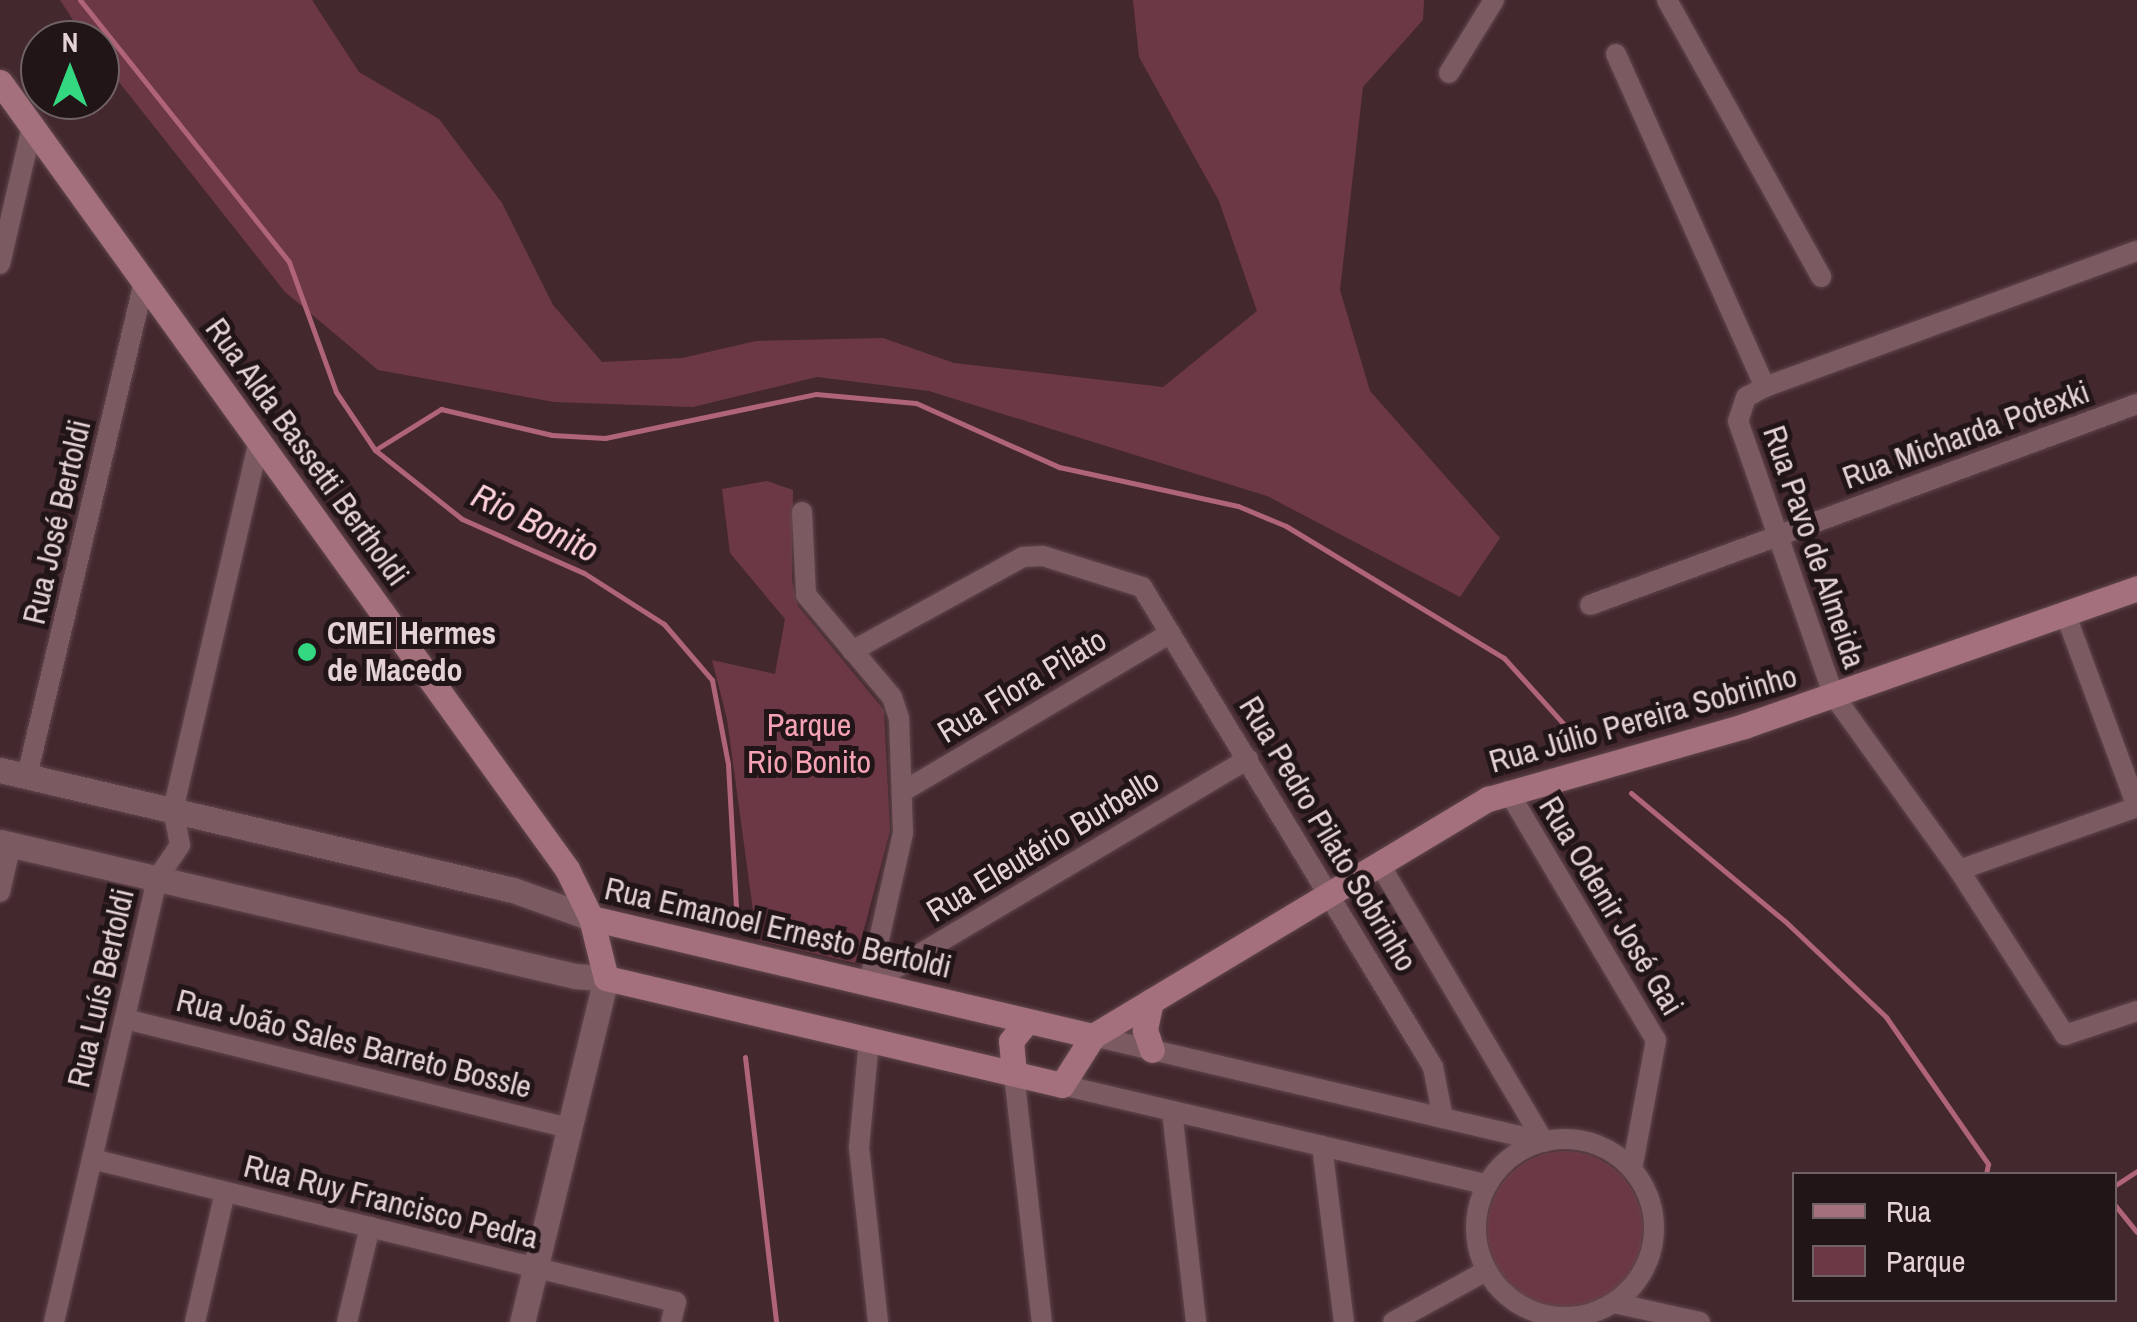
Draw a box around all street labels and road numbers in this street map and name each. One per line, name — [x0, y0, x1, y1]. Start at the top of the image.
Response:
street label: Rua Alda Bassetti Bertholdi — [197, 310, 417, 594]
street label: Rua Micharda Potexki — [1837, 373, 2095, 497]
street label: Rua José Bertoldi — [15, 416, 99, 628]
street label: Rua Pavo de Almeida — [1754, 420, 1874, 674]
street label: Rua Flora Pilato — [931, 621, 1113, 751]
street label: Rua Júlio Pereira Sobrinho — [1485, 657, 1801, 781]
street label: Rua Pedro Pilato Sobrinho — [1231, 690, 1425, 978]
street label: Rua Eleutério Burbello — [920, 762, 1166, 930]
street label: Rua Odenir José Gai — [1531, 790, 1691, 1022]
street label: Rua Emanoel Ernesto Bertoldi — [601, 869, 955, 987]
street label: Rua Luís Bertoldi — [59, 885, 143, 1091]
street label: Rua João Sales Barreto Bossle — [172, 981, 536, 1107]
street label: Rua Ruy Francisco Pedra — [240, 1147, 542, 1257]

